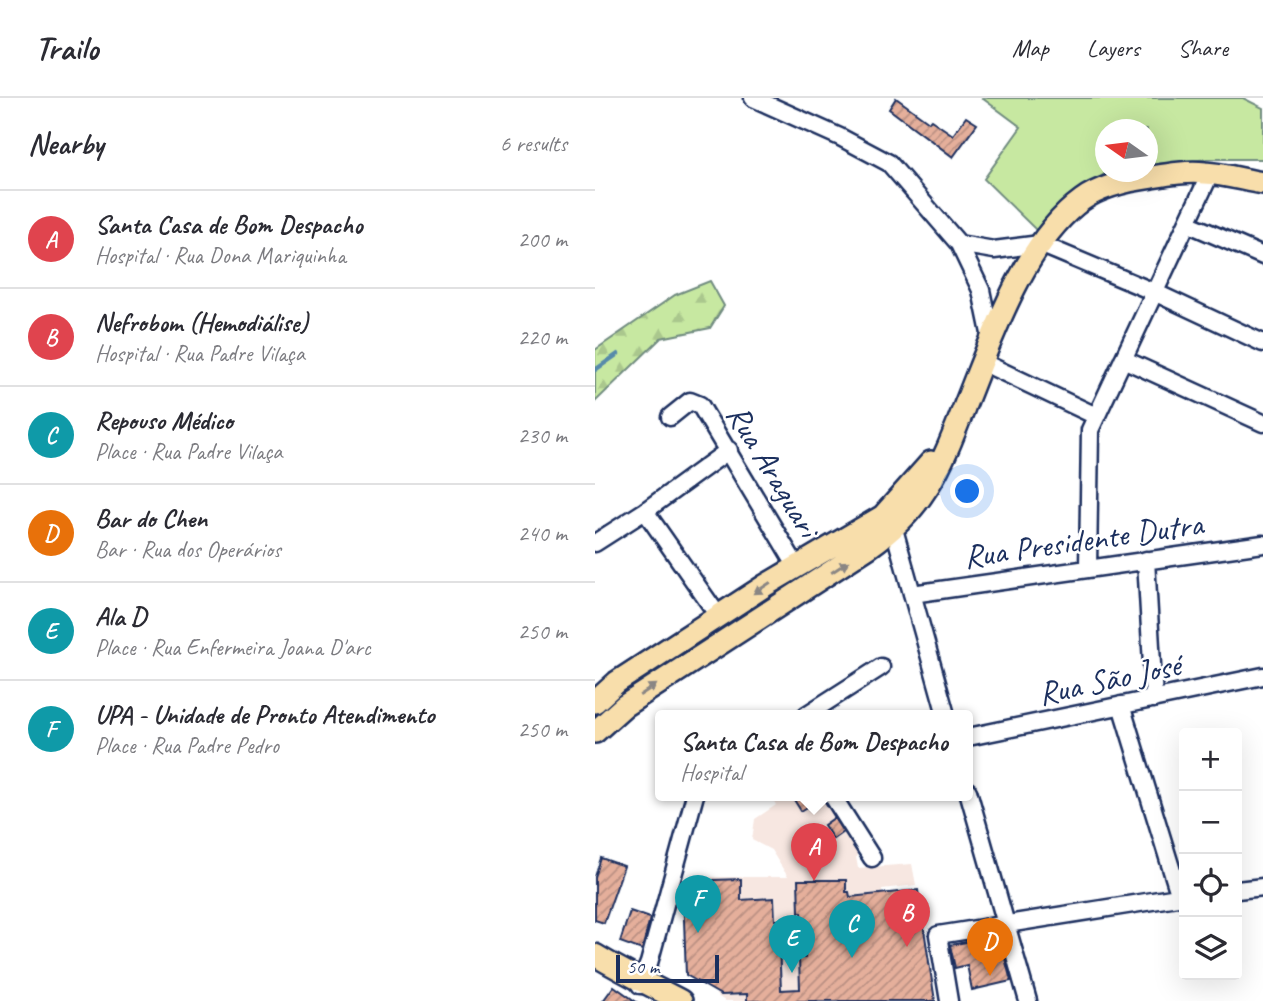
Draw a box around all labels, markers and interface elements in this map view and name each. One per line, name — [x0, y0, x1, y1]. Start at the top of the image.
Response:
text: Trailo — [35, 27, 98, 69]
text: Map — [1012, 33, 1049, 63]
text: Layers — [1087, 33, 1140, 63]
text: Share — [1178, 33, 1228, 63]
north arrow — [1095, 119, 1158, 182]
text: Nearby — [28, 125, 104, 163]
text: 6 results — [500, 129, 567, 158]
text: Santa Casa de Bom Despacho — [95, 208, 362, 241]
text: A — [45, 225, 57, 254]
text: 200 m — [518, 225, 567, 254]
text: Hospital · Rua Dona Mariquinha — [95, 241, 346, 270]
text: Nefrobom (Hemodiálise) — [95, 306, 308, 339]
text: B — [45, 323, 57, 352]
text: 220 m — [518, 323, 567, 352]
text: Hospital · Rua Padre Vilaça — [95, 339, 305, 368]
street label: Rua Araguari — [717, 397, 831, 548]
text: Repouso Médico — [95, 404, 233, 437]
text: C — [46, 421, 56, 450]
text: 230 m — [518, 421, 567, 450]
text: Place · Rua Padre Vilaça — [95, 437, 282, 466]
your location — [950, 474, 984, 508]
text: Bar do Chen — [95, 502, 207, 535]
street label: Rua Presidente Dutra — [961, 502, 1207, 578]
text: D — [44, 519, 58, 548]
text: 240 m — [518, 519, 567, 548]
text: Bar · Rua dos Operários — [95, 535, 281, 564]
one-way arrow — [830, 560, 849, 573]
one-way arrow — [752, 582, 772, 595]
text: Ala D — [95, 600, 146, 633]
text: E — [45, 617, 57, 646]
text: 250 m — [518, 617, 567, 646]
text: Place · Rua Enfermeira Joana D'arc — [95, 633, 371, 662]
street label: Rua São José — [1034, 642, 1189, 714]
one-way arrow — [639, 684, 658, 697]
text: UPA - Unidade de Pronto Atendimento — [95, 698, 434, 731]
popup — [655, 710, 973, 801]
text: F — [46, 715, 56, 744]
text: 250 m — [518, 715, 567, 744]
text: Santa Casa de Bom Despacho — [680, 725, 948, 758]
map controls — [1179, 728, 1242, 980]
button: + — [1179, 728, 1242, 791]
text: Place · Rua Padre Pedro — [95, 731, 279, 760]
text: Hospital — [680, 758, 743, 787]
button: − — [1179, 791, 1242, 854]
pin: A — [791, 823, 837, 881]
button: locate — [1179, 854, 1242, 917]
pin: F — [675, 875, 721, 933]
pin: B — [884, 889, 930, 947]
pin: C — [829, 900, 875, 958]
pin: E — [769, 915, 815, 973]
button: layers — [1179, 917, 1242, 980]
pin: D — [967, 918, 1013, 976]
scale bar — [616, 952, 719, 984]
text: 50 m — [627, 955, 659, 979]

